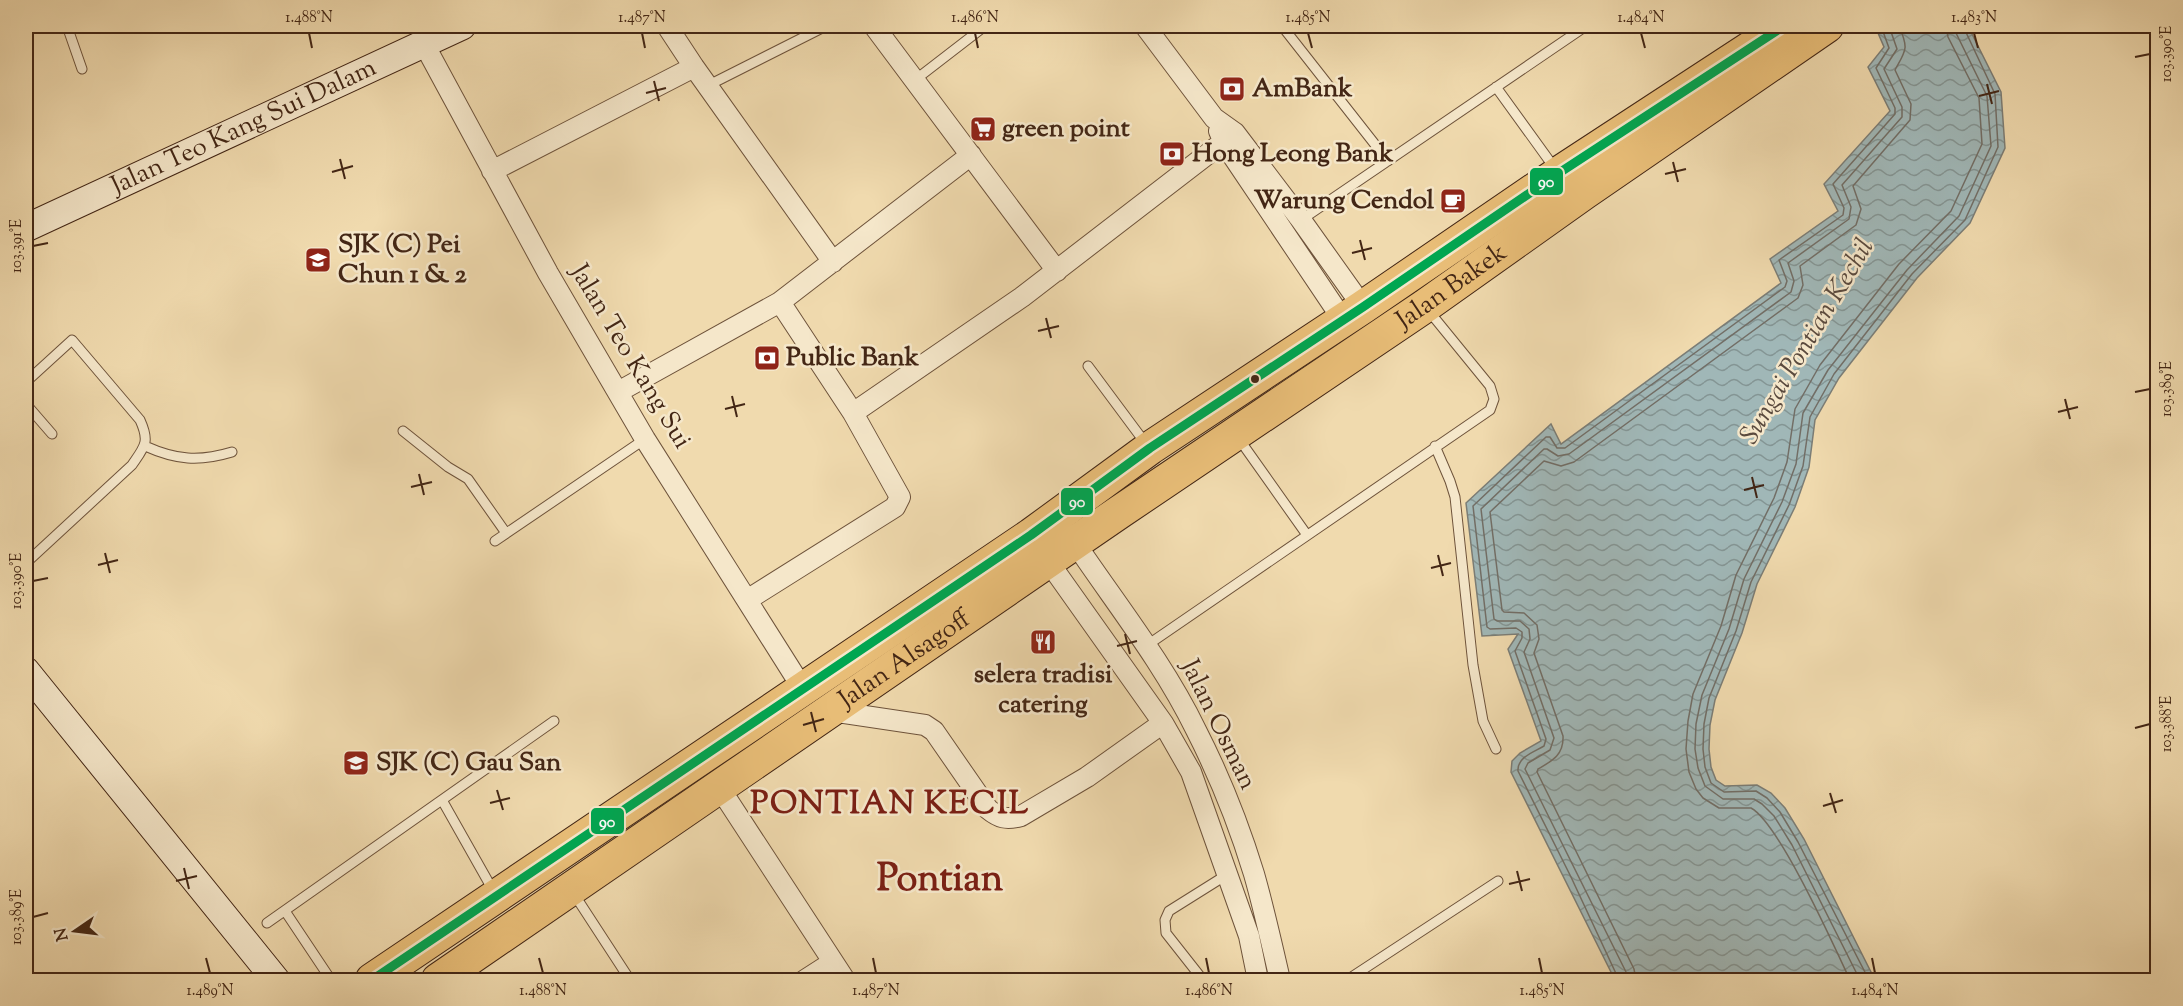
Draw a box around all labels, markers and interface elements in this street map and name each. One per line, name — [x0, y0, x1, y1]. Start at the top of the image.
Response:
text: 1.488°N — [285, 8, 333, 29]
text: 1.487°N — [618, 8, 666, 29]
text: 1.486°N — [951, 8, 999, 29]
text: 1.485°N — [1286, 8, 1330, 29]
text: 1.484°N — [1617, 8, 1665, 29]
text: 1.483°N — [1951, 8, 1997, 29]
text: 103.390°E — [2157, 26, 2178, 82]
street label: Jalan Teo Kang Sui Dalam — [103, 50, 382, 205]
place label: AmBank — [1252, 71, 1353, 108]
bank icon: AmBank — [1217, 74, 1247, 104]
place label: green point — [1002, 111, 1130, 148]
supermarket icon: green point — [968, 114, 998, 144]
place label: Hong Leong Bank — [1192, 136, 1394, 173]
bank icon: Hong Leong Bank — [1157, 139, 1187, 169]
line badge: 90 — [1529, 167, 1564, 196]
text: 90 — [1538, 172, 1555, 195]
place label: Warung Cendol — [1254, 183, 1435, 220]
cafe icon: Warung Cendol — [1438, 186, 1468, 216]
text: 103.391°E — [7, 219, 28, 273]
place label: SJK (C) Pei Chun 1 & 2 — [338, 227, 467, 294]
water label: Sungai Pontian Kechil — [1731, 232, 1885, 452]
street label: Jalan Bakek — [1387, 235, 1515, 340]
school or university icon: SJK (C) Pei Chun 1 & 2 — [303, 245, 333, 275]
street label: Jalan Teo Kang Sui — [559, 256, 700, 456]
place label: Public Bank — [786, 340, 920, 377]
bank icon: Public Bank — [752, 343, 782, 373]
text: 103.389°E — [2157, 361, 2178, 417]
unlabelled marker — [1249, 373, 1261, 385]
line badge: 90 — [1060, 487, 1094, 516]
text: 90 — [1069, 492, 1086, 515]
text: 103.390°E — [7, 553, 28, 609]
street label: Jalan Alsagoff — [830, 600, 979, 719]
restaurant icon: selera tradisi catering — [1028, 627, 1058, 657]
street label: Jalan Osman — [1170, 652, 1266, 796]
place label: selera tradisi catering — [974, 657, 1113, 724]
text: 103.388°E — [2157, 696, 2178, 752]
place label: SJK (C) Gau San — [376, 745, 562, 782]
school or university icon: SJK (C) Gau San — [341, 748, 371, 778]
district label: PONTIAN KECIL — [750, 782, 1030, 828]
line badge: 90 — [590, 807, 625, 835]
text: 90 — [599, 812, 616, 835]
district label: Pontian — [877, 854, 1004, 908]
text: 103.389°E — [7, 889, 28, 945]
north arrow — [45, 901, 105, 961]
text: N — [50, 925, 76, 943]
text: 1.489°N — [187, 981, 233, 1002]
text: 1.488°N — [519, 981, 567, 1002]
text: 1.487°N — [852, 981, 900, 1002]
text: 1.486°N — [1185, 981, 1233, 1002]
text: 1.485°N — [1520, 981, 1564, 1002]
text: 1.484°N — [1851, 981, 1899, 1002]

